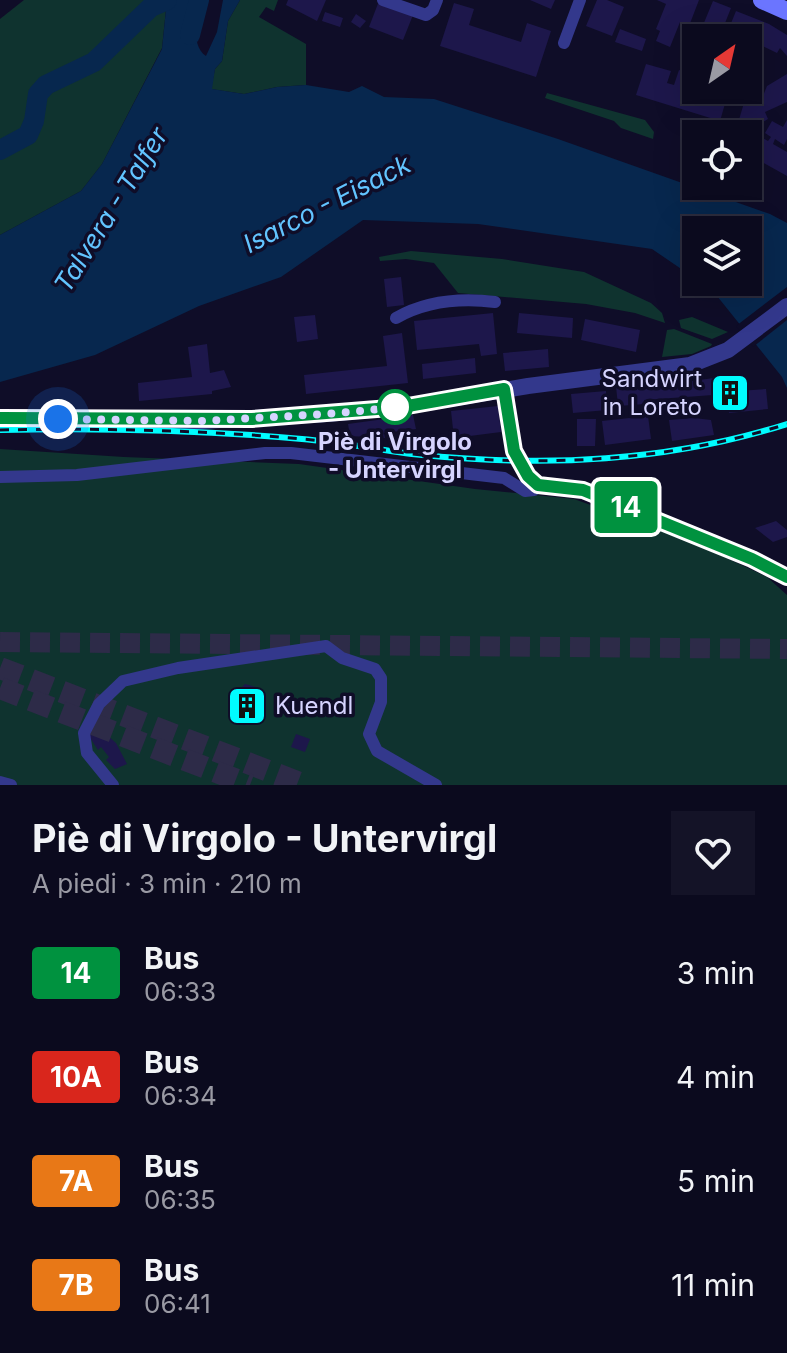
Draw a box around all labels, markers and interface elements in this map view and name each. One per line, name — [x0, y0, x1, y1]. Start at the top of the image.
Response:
north arrow — [682, 24, 762, 104]
map controls — [682, 24, 762, 296]
water label: Talvera - Talfer — [47, 120, 174, 298]
button: locate — [682, 120, 762, 200]
water label: Isarco - Eisack — [238, 148, 416, 259]
button: layers — [682, 216, 762, 296]
place label: Sandwirt in Loreto — [602, 364, 702, 421]
building icon: Sandwirt in Loreto — [709, 372, 751, 414]
marker: Piè di Virgolo - Untervirgl — [378, 390, 412, 424]
your location — [38, 399, 78, 439]
place label: Piè di Virgolo - Untervirgl — [318, 427, 472, 484]
line badge: 14 — [590, 481, 662, 533]
text: 14 — [610, 490, 642, 524]
building icon: Kuendl — [226, 685, 268, 727]
place label: Kuendl — [275, 691, 353, 720]
button: heart — [671, 811, 755, 895]
text: Piè di Virgolo - Untervirgl — [32, 815, 497, 861]
text: A piedi · 3 min · 210 m — [32, 868, 302, 899]
text: Bus — [144, 940, 199, 976]
text: 3 min — [677, 955, 755, 991]
text: 14 — [60, 956, 92, 990]
text: 06:33 — [144, 976, 216, 1007]
text: Bus — [144, 1044, 199, 1080]
text: 4 min — [676, 1059, 755, 1095]
text: 10A — [50, 1060, 102, 1094]
text: 06:34 — [144, 1080, 217, 1111]
text: Bus — [144, 1148, 199, 1184]
text: 5 min — [677, 1163, 755, 1199]
text: 7A — [59, 1164, 93, 1198]
text: 06:35 — [144, 1184, 216, 1215]
text: Bus — [144, 1252, 199, 1288]
text: 11 min — [671, 1267, 755, 1303]
text: 7B — [59, 1268, 93, 1302]
text: 06:41 — [144, 1288, 211, 1319]

